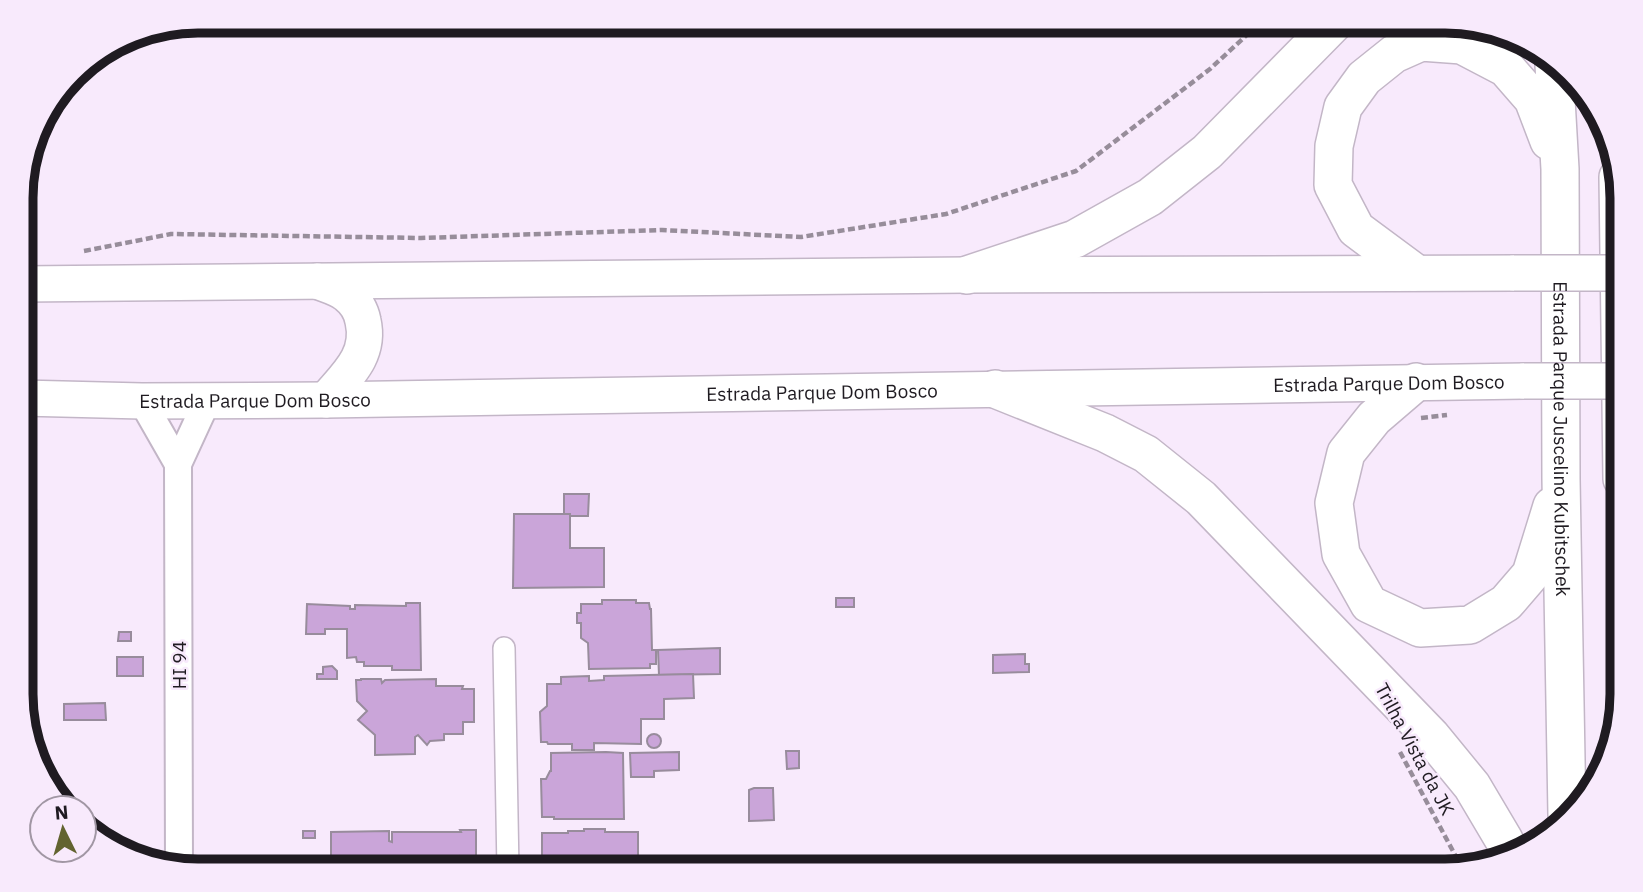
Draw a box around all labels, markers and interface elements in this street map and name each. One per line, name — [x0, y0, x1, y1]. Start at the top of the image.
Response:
street label: Estrada Parque Juscelino Kubitschek — [1548, 281, 1575, 597]
street label: Estrada Parque Dom Bosco — [1273, 369, 1505, 397]
street label: Estrada Parque Dom Bosco — [706, 378, 938, 406]
street label: Estrada Parque Dom Bosco — [139, 387, 371, 413]
street label: HI 94 — [167, 641, 191, 689]
street label: Trilha Vista da JK — [1370, 679, 1460, 819]
north arrow — [28, 794, 98, 864]
text: N — [54, 800, 69, 825]

